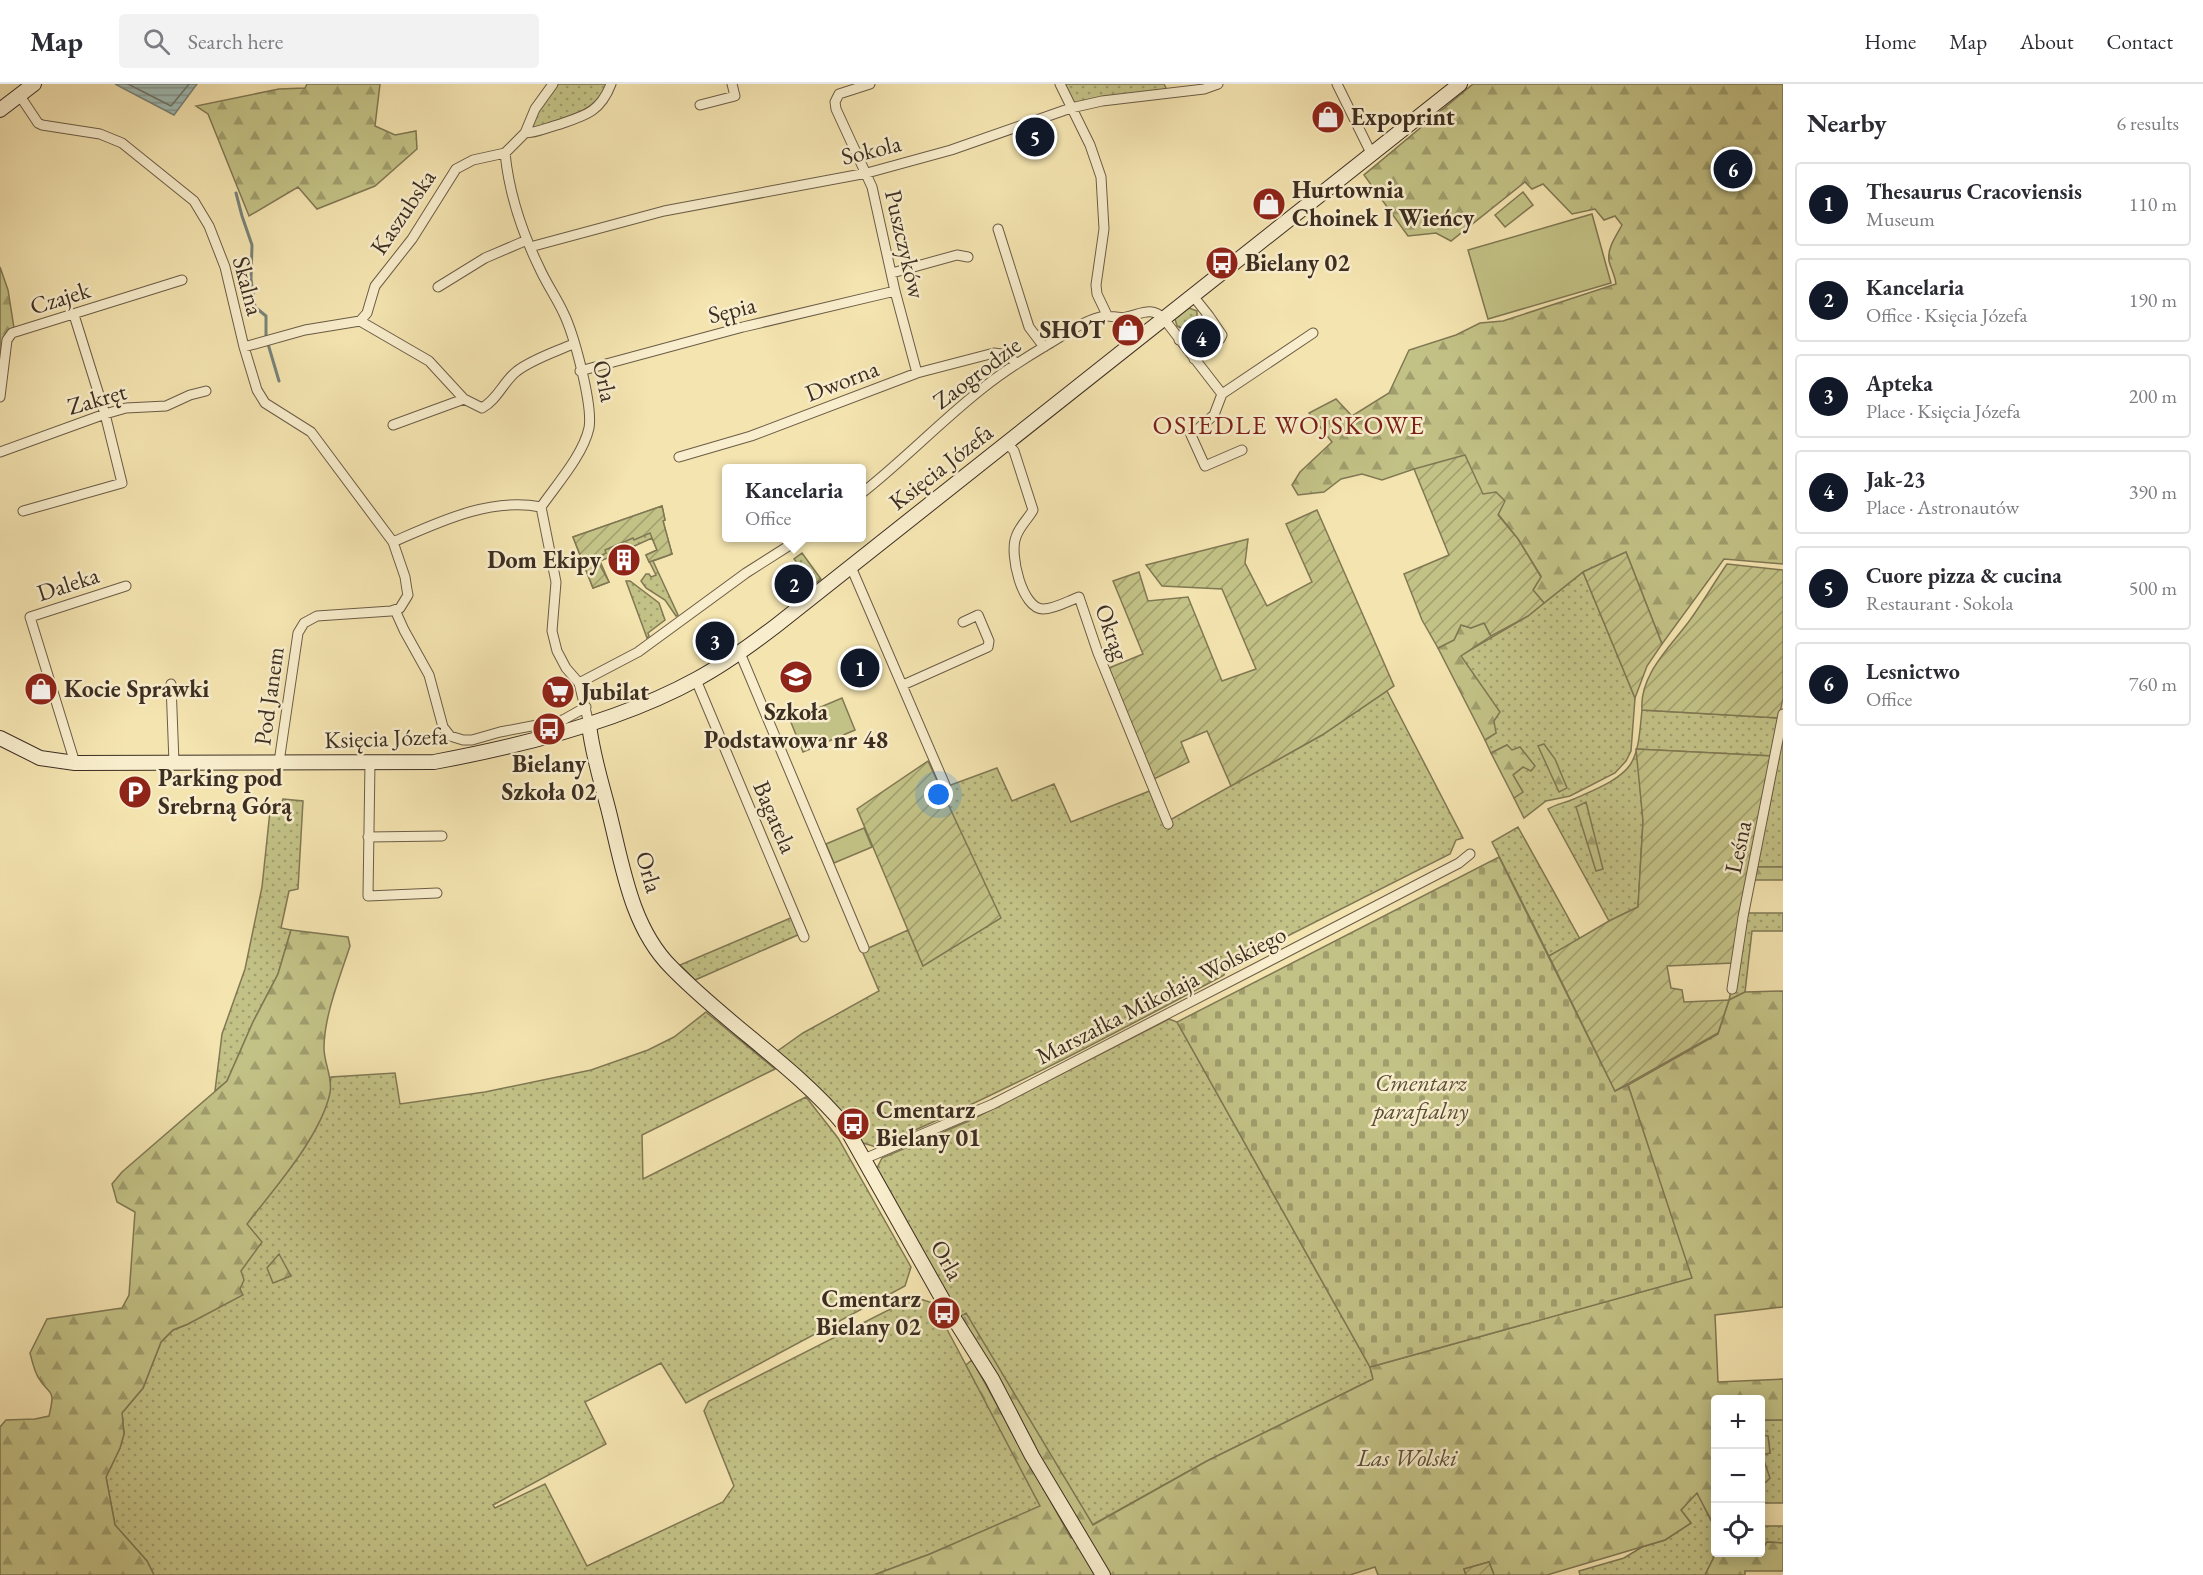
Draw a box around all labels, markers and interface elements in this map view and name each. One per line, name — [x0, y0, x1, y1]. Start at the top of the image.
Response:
search box — [119, 14, 539, 68]
text: Map — [30, 23, 83, 59]
icon: search — [140, 25, 173, 58]
text: Search here — [188, 27, 283, 56]
text: Home — [1864, 28, 1916, 55]
text: Map — [1949, 28, 1987, 55]
text: About — [2020, 28, 2073, 55]
text: Contact — [2106, 28, 2173, 55]
shop icon: Expoprint — [1310, 99, 1346, 135]
place label: Expoprint — [1351, 101, 1455, 132]
text: Nearby — [1807, 106, 1887, 140]
text: 6 results — [2116, 110, 2179, 136]
pin: 5 — [1016, 115, 1054, 160]
street label: Sokola — [838, 127, 905, 172]
pin: 6 — [1714, 146, 1752, 191]
street label: Kaszubska — [363, 163, 443, 260]
place label: Hurtownia Choinek I Wieńcy — [1292, 174, 1475, 234]
text: Thesaurus Cracoviensis — [1866, 177, 2082, 206]
street label: Puszczyków — [878, 186, 933, 302]
shop icon: Hurtownia Choinek I Wieńcy — [1251, 186, 1287, 222]
text: 1 — [1823, 191, 1834, 217]
text: 110 m — [2129, 191, 2177, 217]
text: Museum — [1866, 206, 1935, 232]
bus stop icon: Bielany 02 — [1204, 245, 1240, 281]
place label: Bielany 02 — [1245, 247, 1350, 279]
street label: Skalna — [226, 253, 271, 319]
street label: Czajek — [26, 273, 94, 321]
text: Kancelaria — [1866, 273, 1964, 302]
text: 2 — [1823, 287, 1834, 313]
text: 190 m — [2129, 287, 2177, 313]
street label: Sępia — [705, 289, 759, 330]
text: Office · Księcia Józefa — [1866, 302, 2027, 328]
shop icon: SHOT — [1110, 312, 1146, 348]
place label: SHOT — [1039, 314, 1105, 345]
pin: 4 — [1182, 316, 1220, 360]
street label: Zaogrodzie — [926, 329, 1027, 416]
street label: Dworna — [801, 352, 883, 409]
street label: Orla — [586, 357, 625, 405]
text: Apteka — [1866, 369, 1933, 398]
street label: Zakręt — [64, 375, 130, 422]
text: 3 — [1823, 383, 1834, 409]
text: 200 m — [2129, 383, 2177, 409]
text: Place · Księcia Józefa — [1866, 398, 2020, 424]
district label: OSIEDLE WOJSKOWE — [1153, 408, 1425, 442]
street label: Księcia Józefa — [882, 416, 999, 517]
popup — [722, 464, 866, 542]
text: Jak-23 — [1866, 465, 1926, 494]
text: Kancelaria — [745, 476, 843, 505]
text: 4 — [1823, 479, 1834, 505]
text: 390 m — [2129, 479, 2177, 505]
text: Place · Astronautów — [1866, 494, 2019, 520]
text: Office — [745, 505, 791, 531]
building icon: Dom Ekipy — [606, 542, 642, 578]
place label: Dom Ekipy — [487, 544, 601, 576]
street label: Daleka — [33, 559, 103, 608]
text: Cuore pizza & cucina — [1866, 561, 2062, 590]
pin: 2 — [774, 562, 814, 606]
text: 5 — [1823, 575, 1834, 601]
text: 500 m — [2129, 575, 2177, 601]
text: Restaurant · Sokola — [1866, 590, 2013, 616]
street label: Okrąg — [1088, 599, 1137, 665]
pin: 3 — [696, 618, 734, 664]
street label: Pod Janem — [246, 644, 291, 747]
pin: 1 — [840, 646, 880, 690]
text: Lesnictwo — [1866, 657, 1960, 686]
school or university icon: Szkoła Podstawowa nr 48 — [778, 659, 814, 695]
shop icon: Kocie Sprawki — [23, 671, 59, 707]
text: 6 — [1823, 671, 1834, 697]
text: 760 m — [2129, 671, 2177, 697]
place label: Kocie Sprawki — [64, 673, 209, 704]
supermarket icon: Jubilat — [540, 674, 576, 710]
place label: Jubilat — [579, 676, 649, 707]
text: Office — [1866, 686, 1912, 712]
place label: Szkoła Podstawowa nr 48 — [704, 696, 888, 755]
bus stop icon: Bielany Szkoła 02 — [531, 711, 567, 747]
street label: Księcia Józefa — [324, 720, 449, 755]
place label: Bielany Szkoła 02 — [501, 748, 597, 807]
place label: Parking pod Srebrną Górą — [158, 762, 292, 822]
parking icon: Parking pod Srebrną Górą — [117, 774, 153, 810]
street label: Bagatela — [746, 776, 805, 858]
your location — [924, 780, 953, 809]
street label: Leśna — [1717, 817, 1758, 876]
street label: Orla — [629, 848, 670, 897]
street label: Marszałka Mikołaja Wolskiego — [1030, 918, 1291, 1071]
park label: Cmentarz parafialny — [1370, 1067, 1469, 1126]
place label: Cmentarz Bielany 01 — [876, 1094, 981, 1154]
bus stop icon: Cmentarz Bielany 01 — [835, 1106, 871, 1142]
street label: Orla — [924, 1234, 971, 1286]
place label: Cmentarz Bielany 02 — [816, 1283, 921, 1343]
bus stop icon: Cmentarz Bielany 02 — [926, 1295, 962, 1331]
map controls — [1711, 1395, 1765, 1557]
button: + — [1711, 1395, 1765, 1449]
park label: Las Wolski — [1356, 1442, 1458, 1473]
button: − — [1711, 1449, 1765, 1503]
button: locate — [1711, 1503, 1765, 1557]

